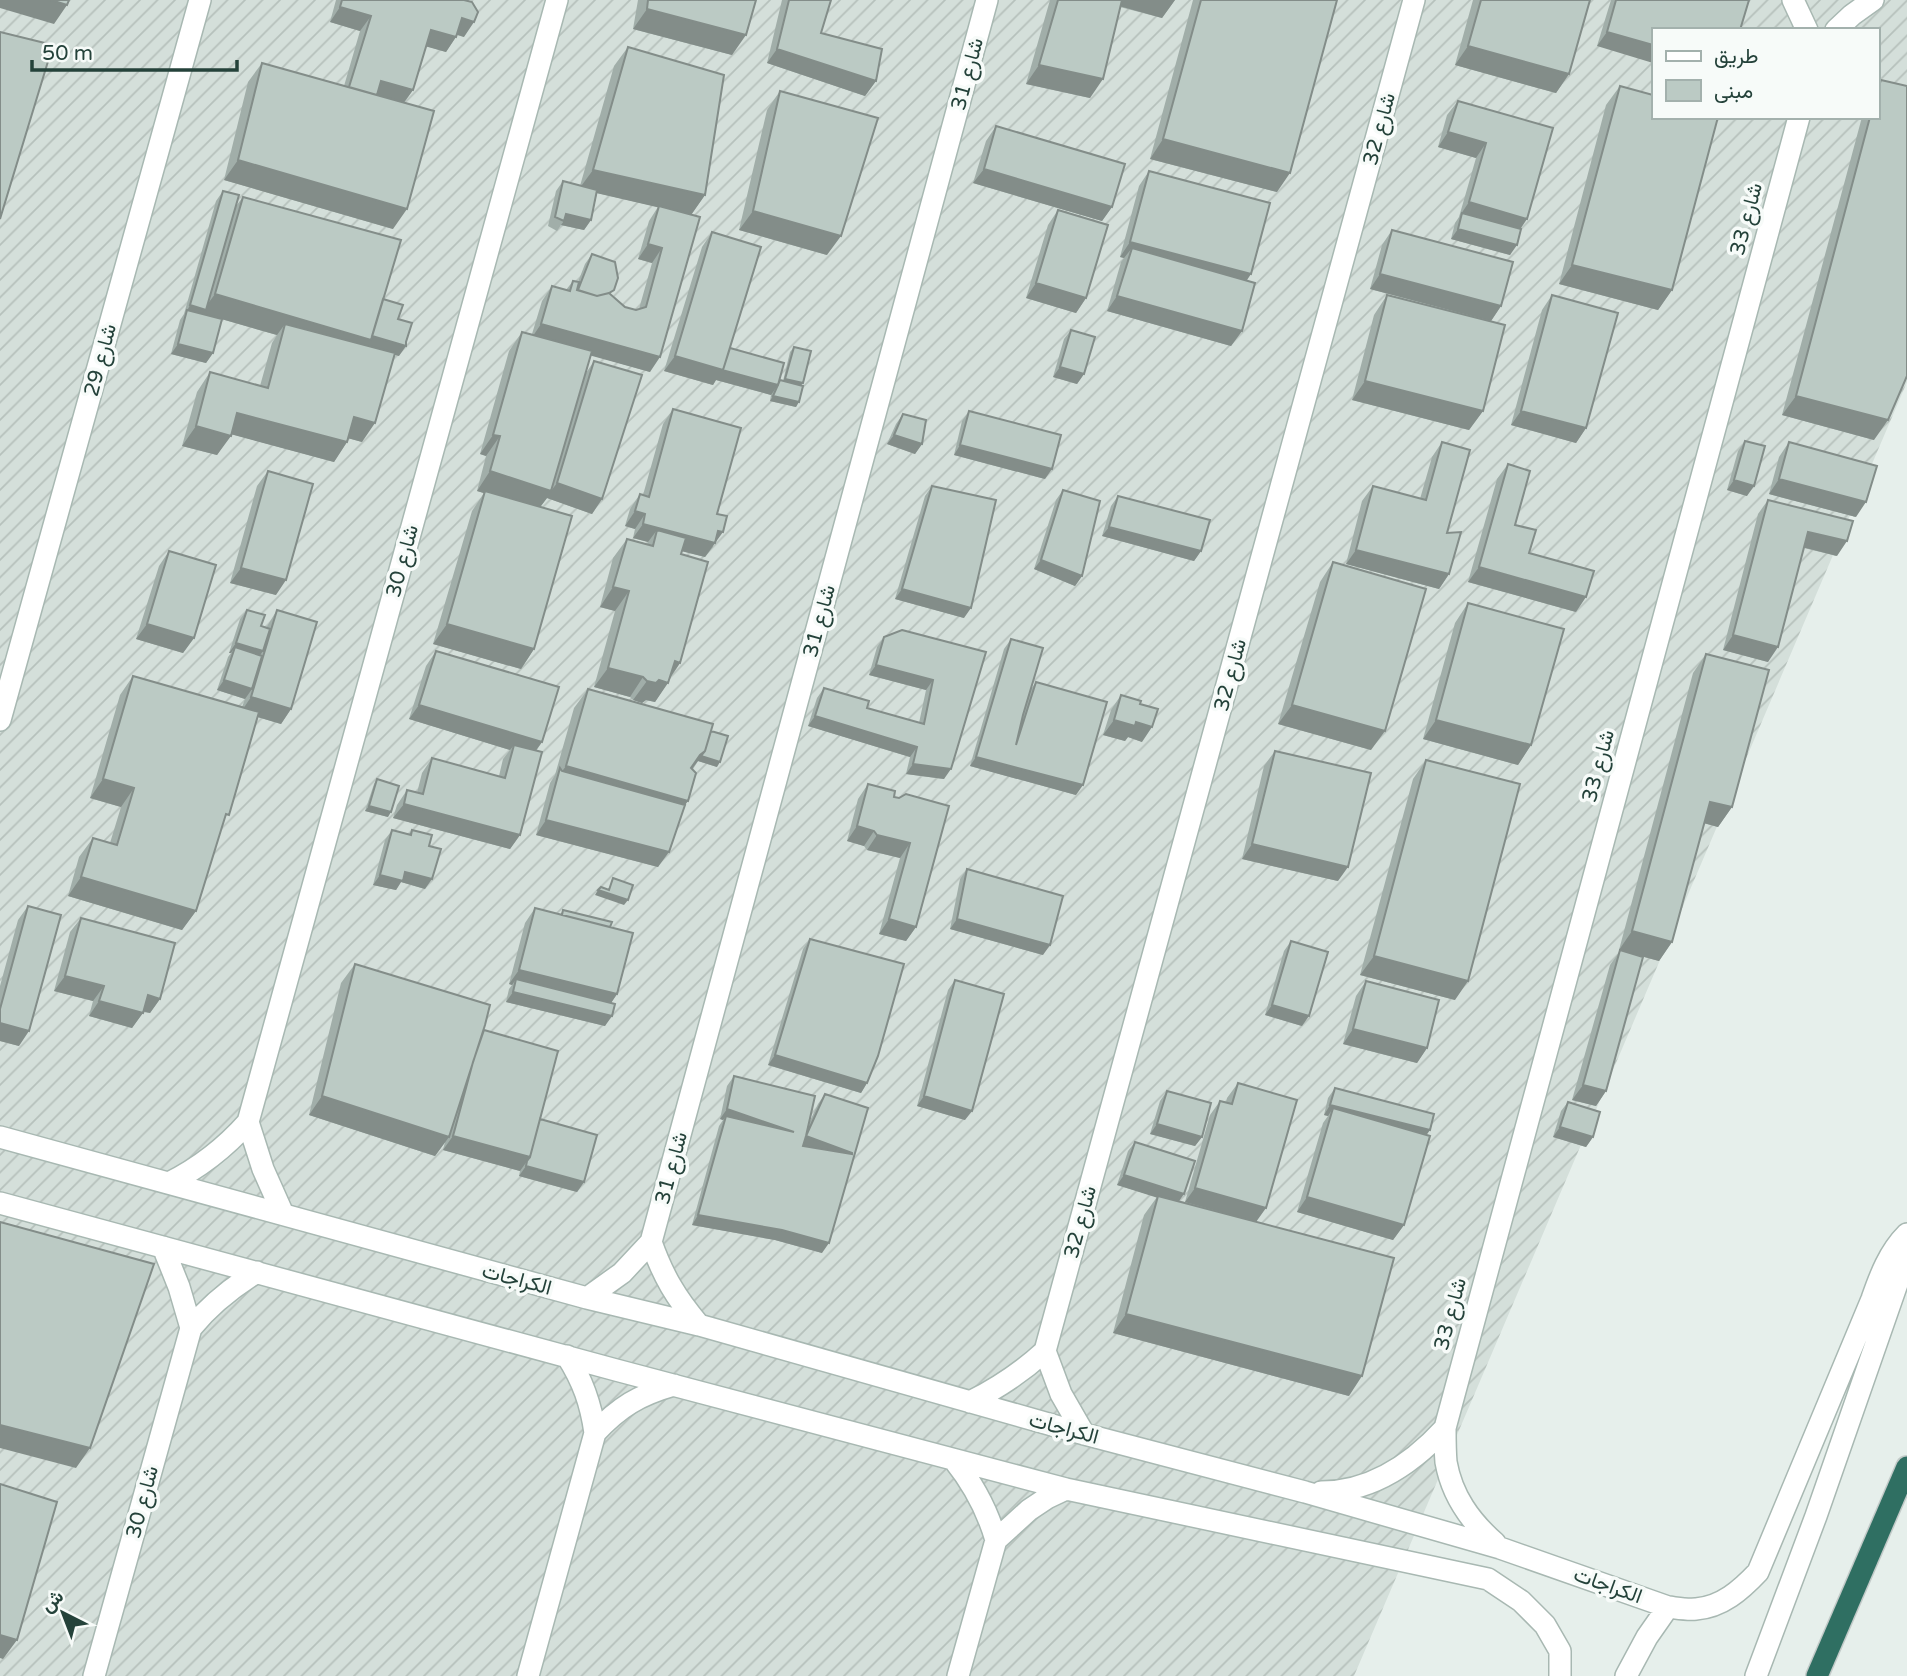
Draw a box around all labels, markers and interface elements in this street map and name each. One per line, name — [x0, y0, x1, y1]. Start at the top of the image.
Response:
scale bar — [32, 28, 236, 72]
legend — [1652, 28, 1879, 119]
street label: شارع 31 — [946, 35, 990, 113]
text: 50 m — [42, 41, 93, 66]
text: طريق — [1714, 44, 1759, 69]
text: مبنى — [1714, 79, 1753, 104]
street label: شارع 32 — [1358, 90, 1402, 168]
street label: شارع 33 — [1725, 180, 1769, 258]
street label: شارع 29 — [79, 321, 123, 399]
street label: شارع 30 — [381, 522, 425, 600]
street label: شارع 31 — [798, 582, 842, 660]
street label: شارع 32 — [1209, 636, 1253, 714]
street label: شارع 33 — [1577, 727, 1621, 805]
street label: شارع 31 — [650, 1129, 694, 1207]
street label: شارع 32 — [1059, 1183, 1103, 1261]
street label: الكراجات — [479, 1258, 554, 1301]
street label: شارع 33 — [1429, 1275, 1473, 1353]
street label: الكراجات — [1026, 1407, 1101, 1450]
street label: شارع 30 — [121, 1463, 165, 1541]
street label: الكراجات — [1570, 1562, 1646, 1609]
north arrow — [28, 1578, 98, 1648]
text: ش — [36, 1585, 68, 1617]

